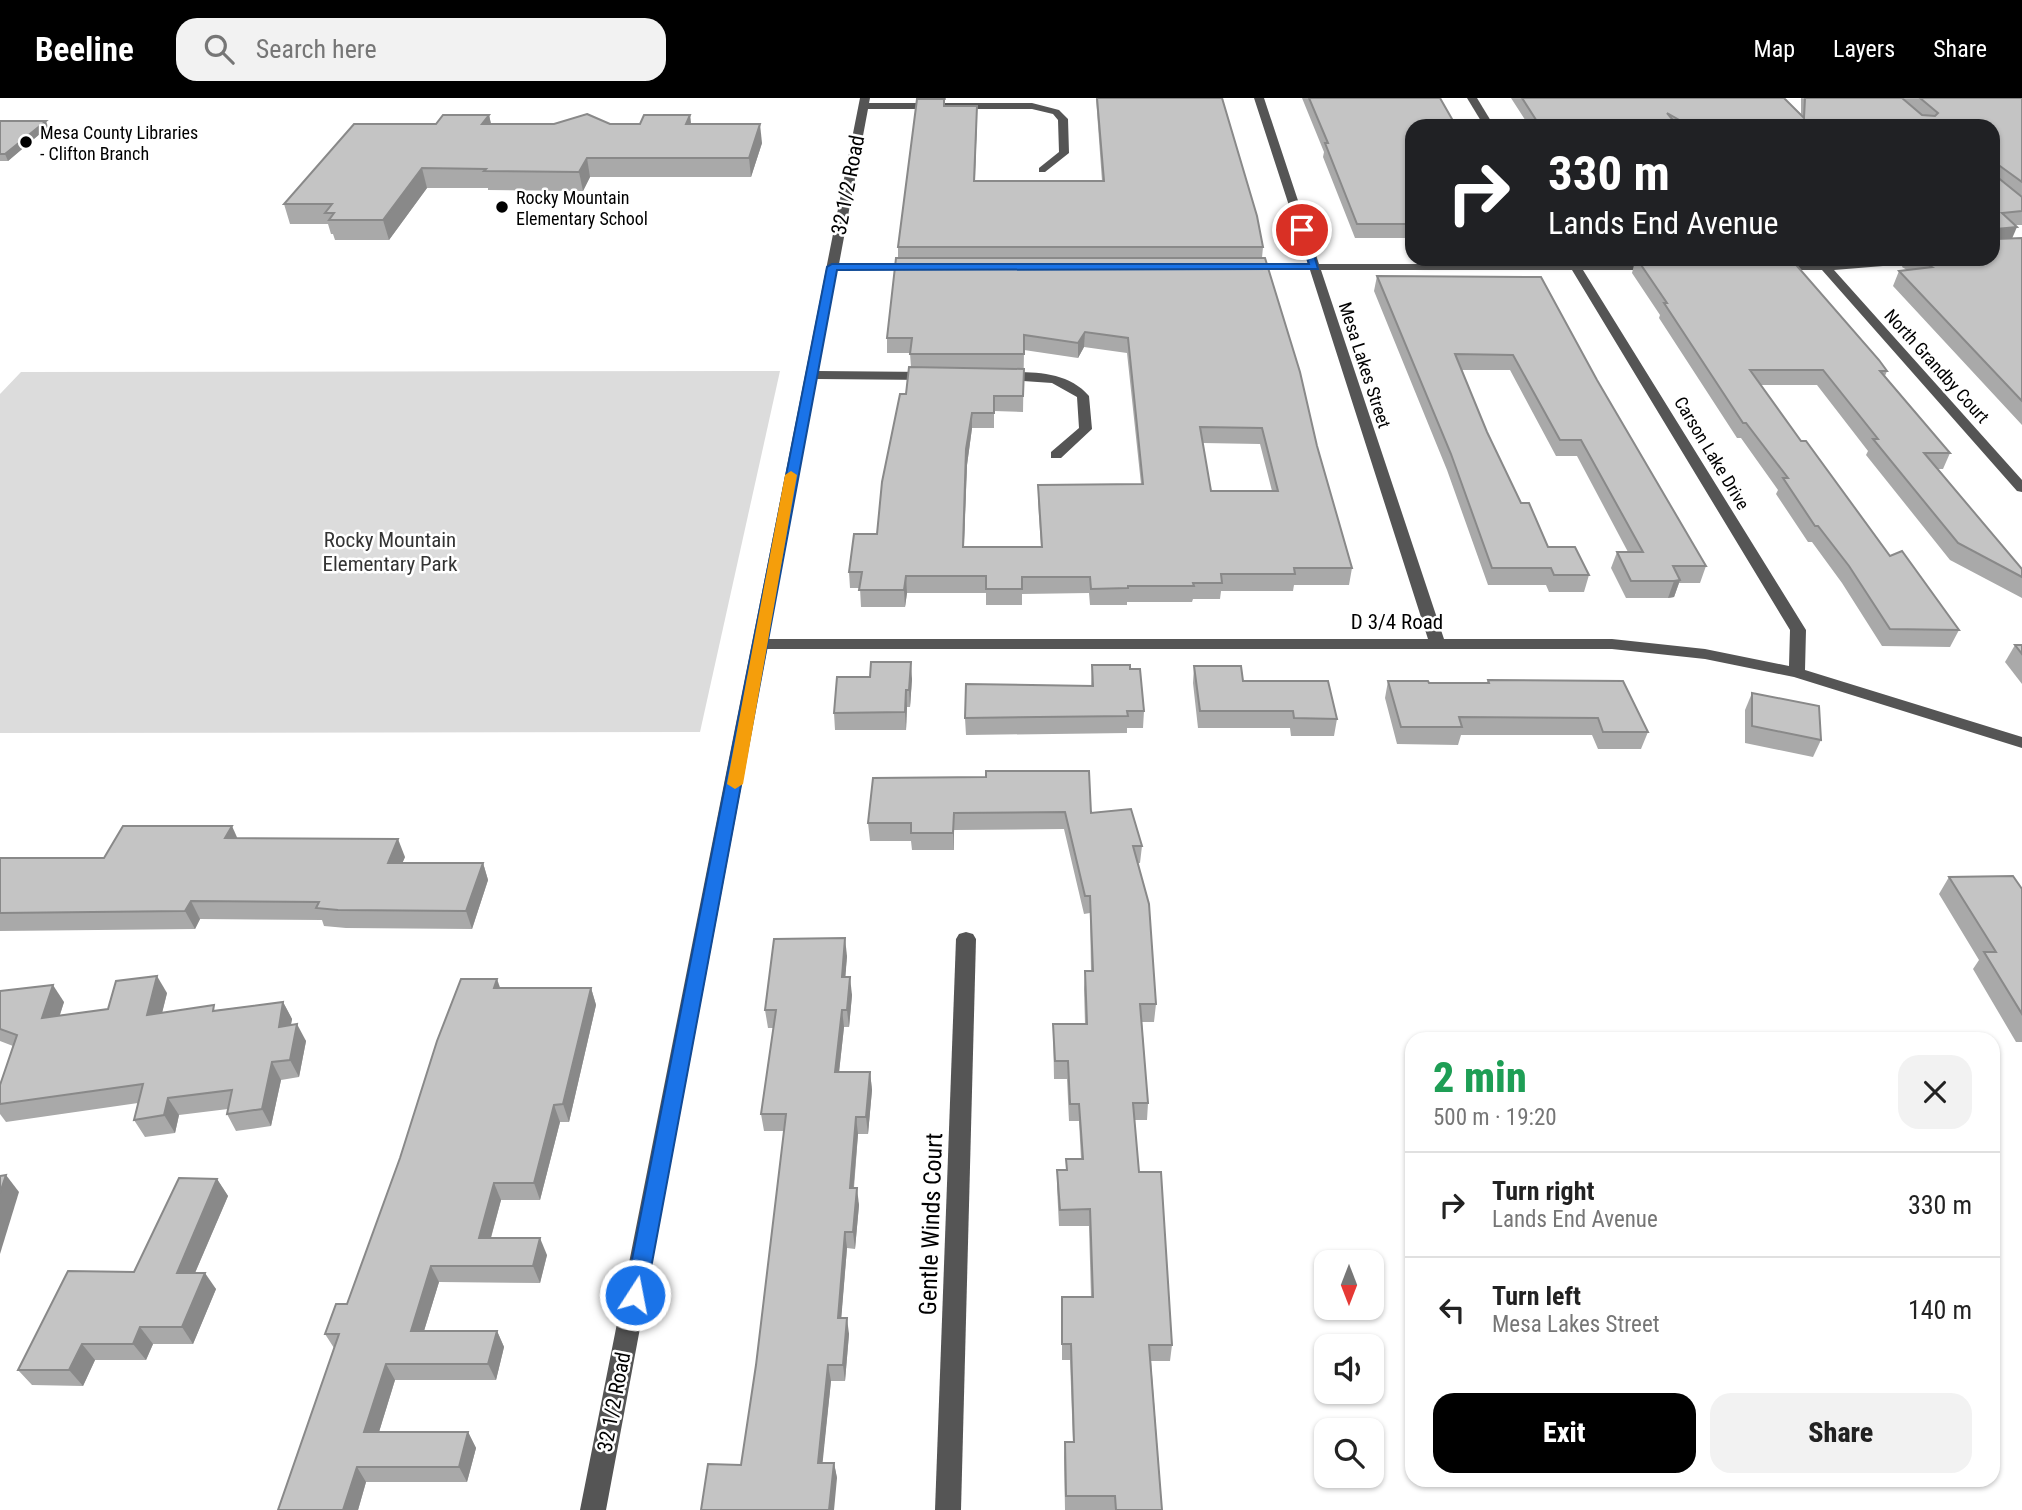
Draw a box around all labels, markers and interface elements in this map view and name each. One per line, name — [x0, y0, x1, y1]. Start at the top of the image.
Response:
search box — [176, 18, 666, 81]
text: Beeline — [35, 30, 134, 69]
icon: search — [200, 30, 238, 68]
text: Search here — [256, 34, 377, 64]
text: Map — [1754, 35, 1795, 63]
text: Layers — [1833, 35, 1895, 63]
text: Share — [1933, 35, 1987, 63]
place label: Mesa County Libraries - Clifton Branch — [40, 122, 198, 164]
street label: 32 1/2 Road — [827, 133, 869, 237]
marker: Mesa County Libraries - Clifton Branch — [18, 134, 34, 150]
text: 330 m — [1548, 145, 1670, 202]
icon: right — [1433, 147, 1524, 238]
place label: Rocky Mountain Elementary School — [516, 187, 648, 229]
marker: Rocky Mountain Elementary School — [494, 199, 510, 215]
pin — [1272, 200, 1332, 260]
text: Lands End Avenue — [1548, 204, 1779, 242]
icon: arrive — [1283, 211, 1321, 249]
street label: Mesa Lakes Street — [1335, 299, 1395, 431]
street label: North Grandby Court — [1880, 305, 1994, 427]
street label: Carson Lake Drive — [1670, 393, 1754, 513]
park label: Rocky Mountain Elementary Park — [323, 528, 458, 576]
street label: D 3/4 Road — [1351, 610, 1443, 634]
text: 2 min — [1433, 1053, 1527, 1102]
button: close — [1898, 1055, 1972, 1129]
text: 500 m · 19:20 — [1433, 1104, 1557, 1131]
street label: Gentle Winds Court — [914, 1132, 948, 1316]
text: Turn right — [1492, 1176, 1594, 1206]
icon: right — [1433, 1186, 1471, 1224]
text: 330 m — [1908, 1190, 1972, 1220]
text: Lands End Avenue — [1492, 1206, 1658, 1233]
north arrow — [1314, 1250, 1384, 1320]
map controls — [1314, 1250, 1384, 1488]
position arrow — [598, 1258, 672, 1332]
text: Turn left — [1492, 1281, 1581, 1311]
icon: left — [1433, 1291, 1471, 1329]
text: 140 m — [1908, 1295, 1972, 1325]
text: Mesa Lakes Street — [1492, 1311, 1659, 1338]
button: sound — [1314, 1334, 1384, 1404]
street label: 32 1/2 Road — [593, 1350, 635, 1454]
button: Exit — [1433, 1393, 1696, 1473]
button: Share — [1710, 1393, 1972, 1473]
button: search — [1314, 1418, 1384, 1488]

